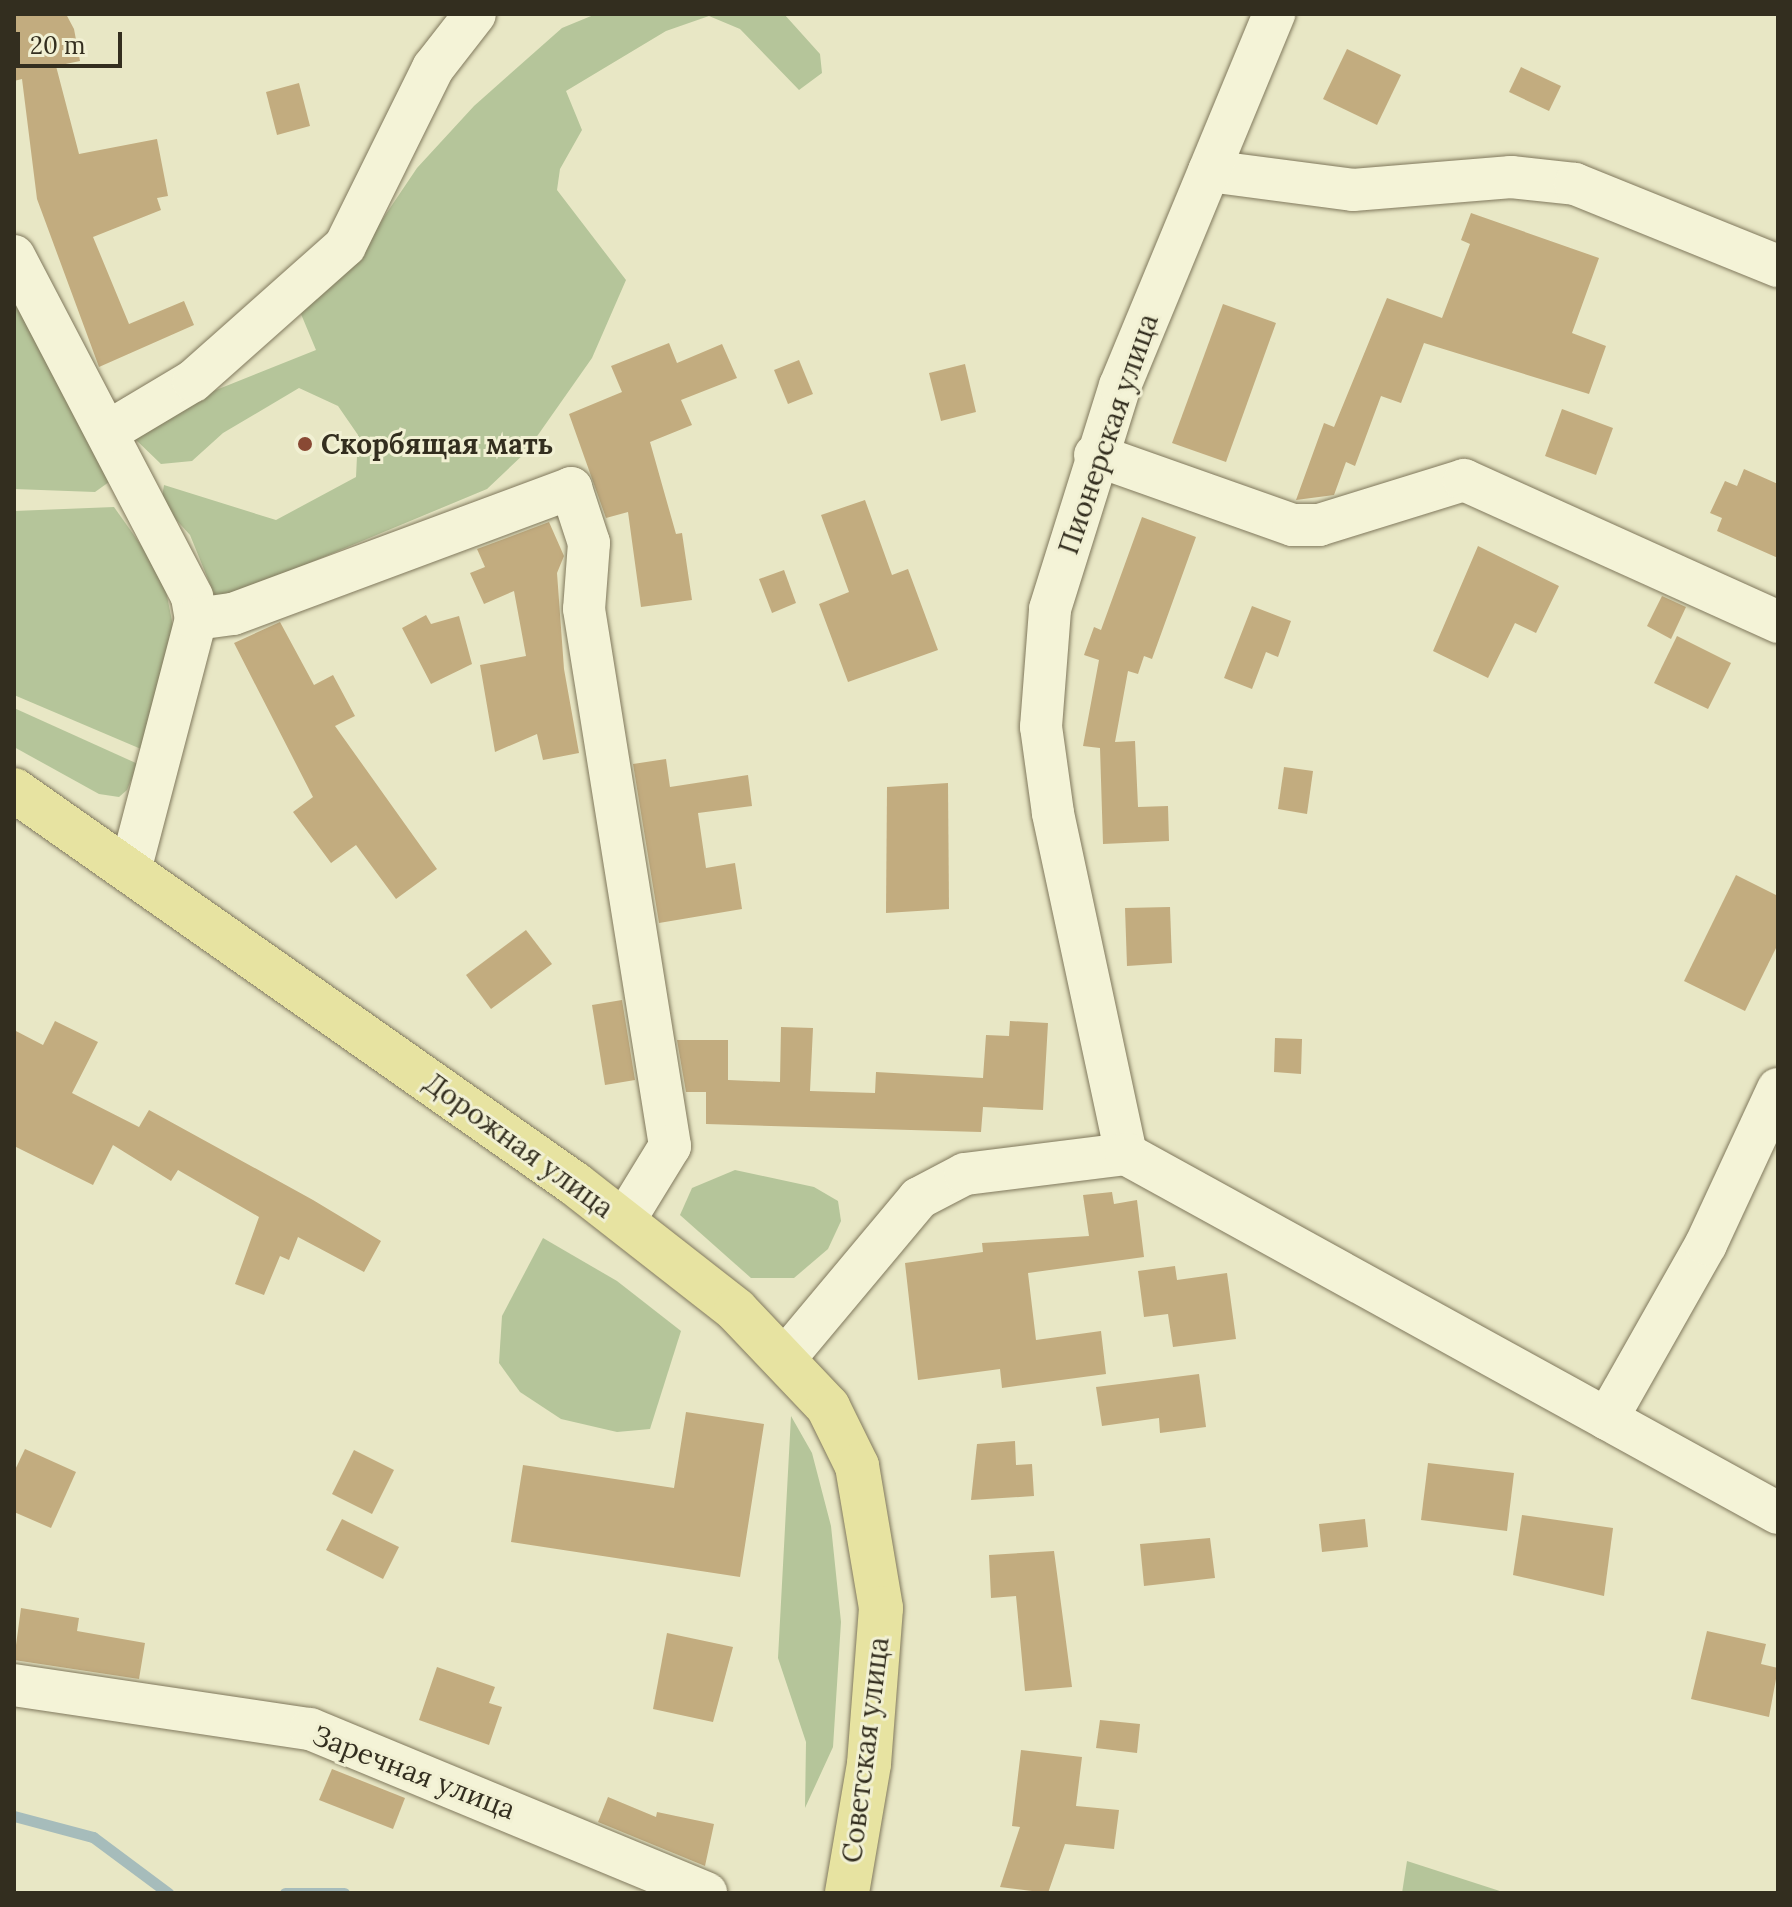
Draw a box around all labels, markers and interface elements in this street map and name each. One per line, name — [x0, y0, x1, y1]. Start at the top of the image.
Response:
scale bar — [20, 16, 126, 66]
text: 20 m — [30, 30, 86, 61]
street label: Пионерская улица — [1051, 309, 1165, 559]
place label: Скорбящая мать — [321, 427, 553, 461]
marker: Скорбящая мать — [296, 435, 314, 453]
street label: Дорожная улица — [418, 1065, 620, 1225]
street label: Советская улица — [834, 1635, 896, 1865]
street label: Заречная улица — [308, 1718, 520, 1826]

